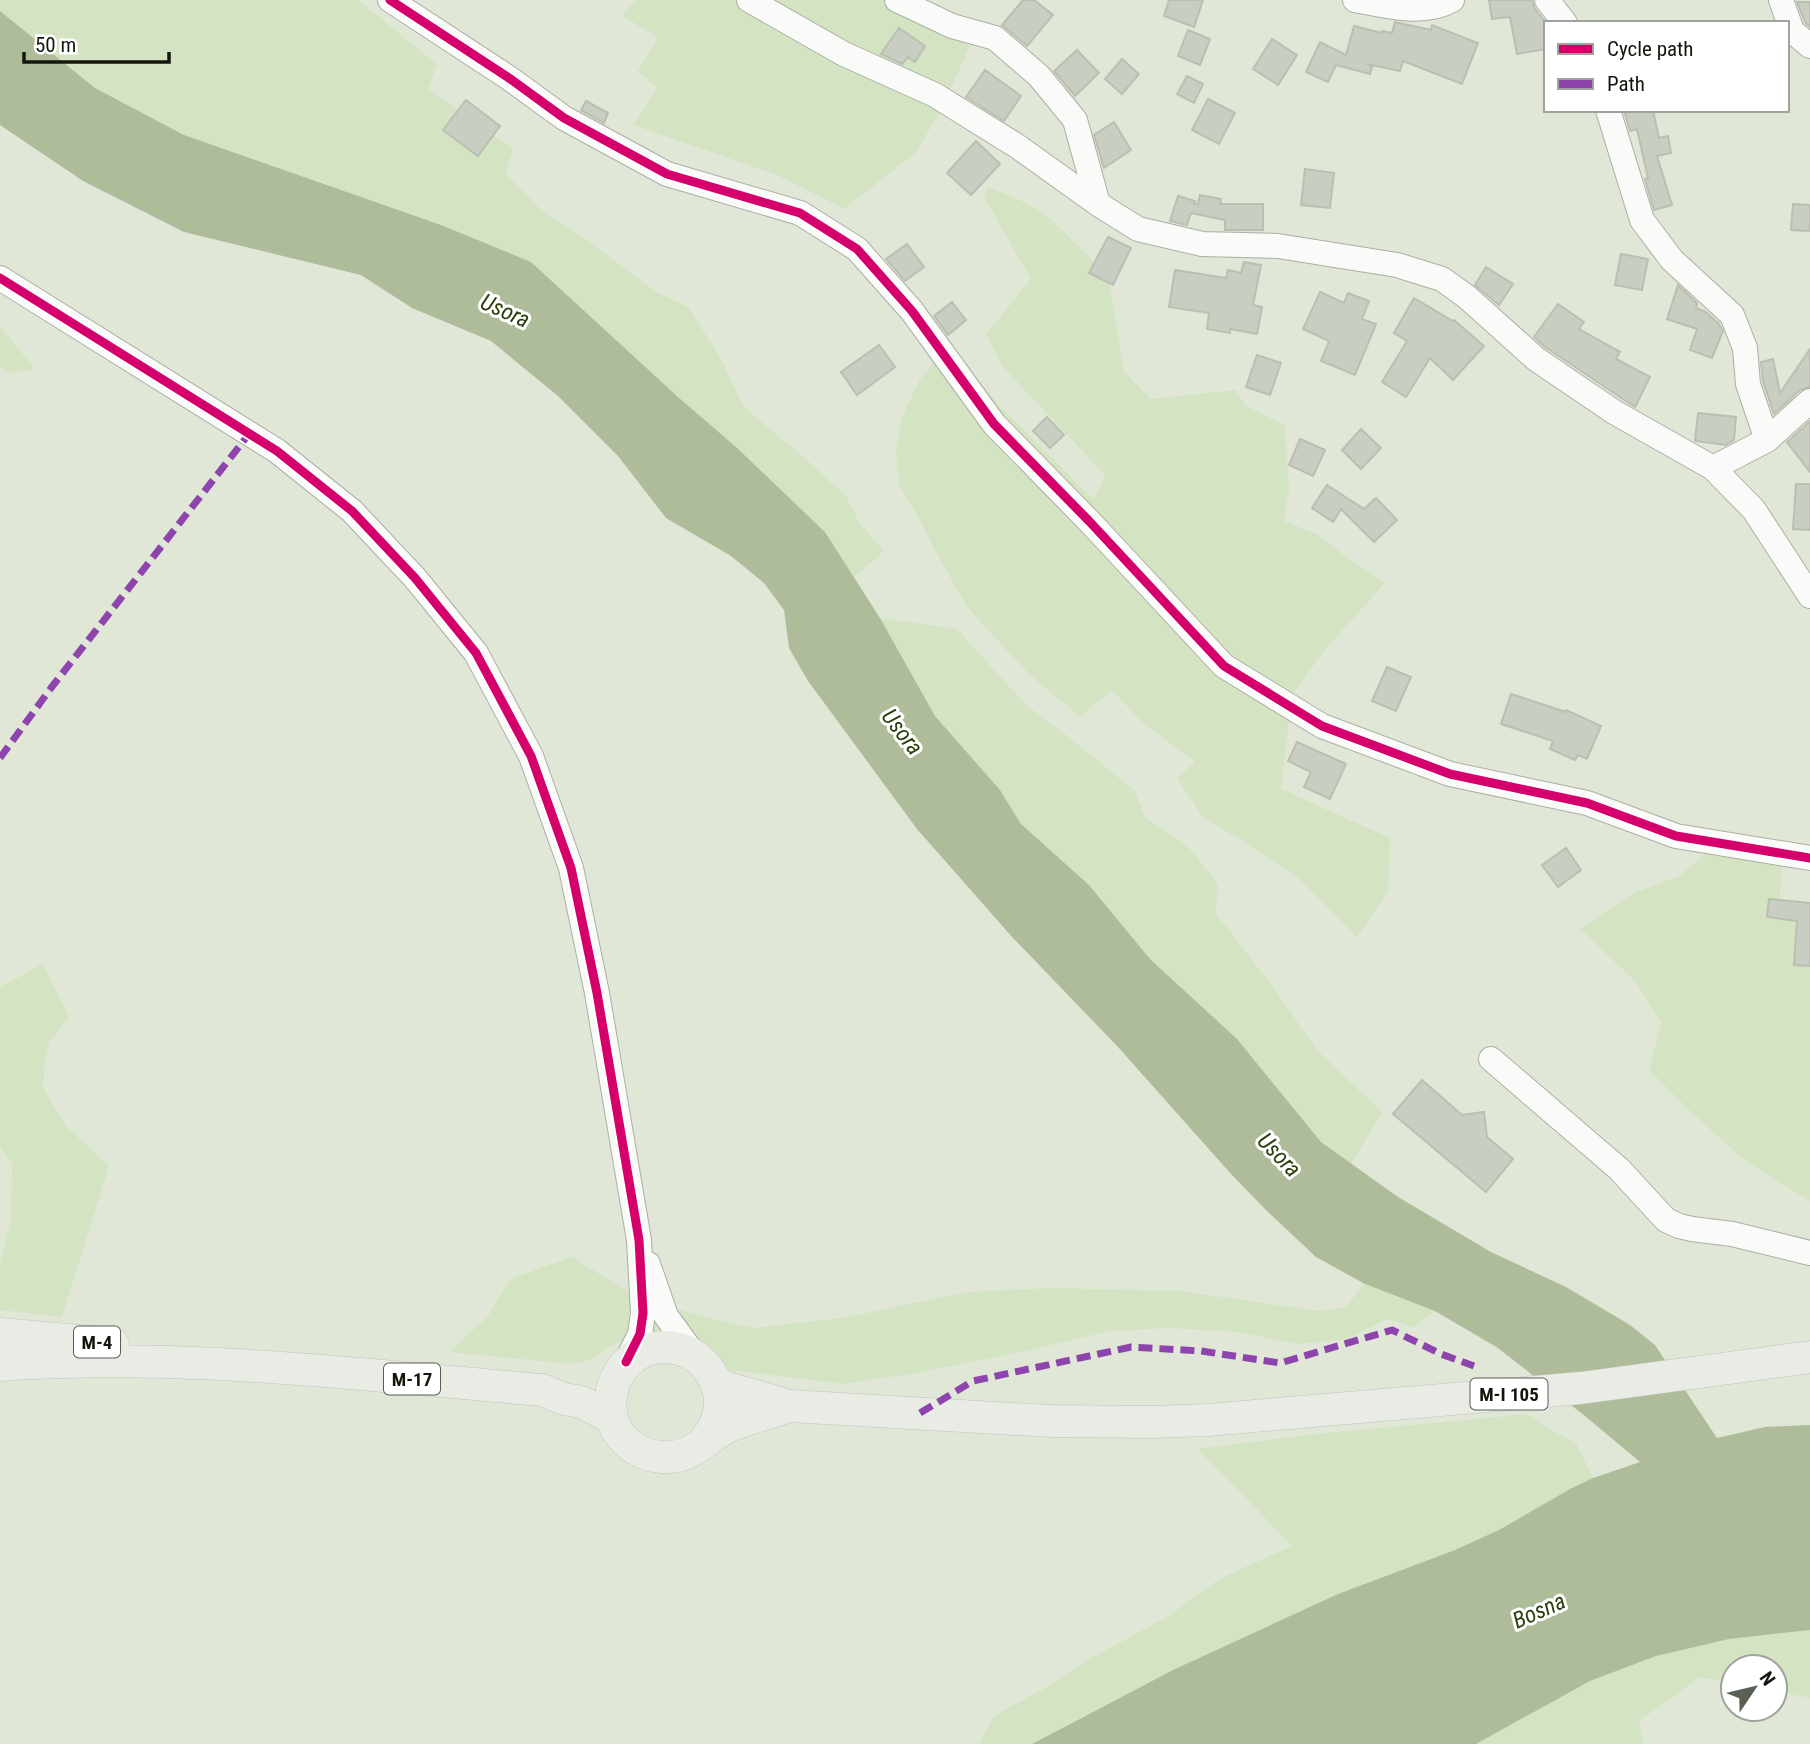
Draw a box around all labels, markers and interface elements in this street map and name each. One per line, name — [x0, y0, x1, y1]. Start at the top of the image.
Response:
scale bar — [24, 21, 170, 65]
legend — [1544, 21, 1789, 112]
text: 50 m — [35, 33, 76, 57]
text: Cycle path — [1607, 37, 1693, 61]
text: Path — [1607, 72, 1645, 96]
water label: Usora — [476, 288, 534, 334]
water label: Usora — [876, 704, 928, 760]
water label: Usora — [1252, 1127, 1306, 1183]
road number: M-4 — [74, 1326, 120, 1358]
road number: M-17 — [384, 1364, 440, 1394]
road number: M-I 105 — [1470, 1378, 1548, 1410]
water label: Bosna — [1508, 1587, 1570, 1635]
north arrow — [1719, 1653, 1789, 1723]
text: N — [1755, 1667, 1780, 1690]

